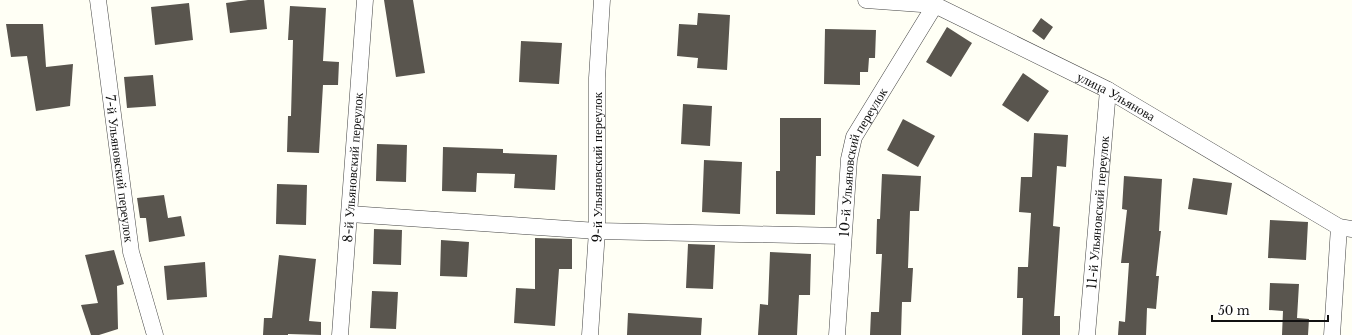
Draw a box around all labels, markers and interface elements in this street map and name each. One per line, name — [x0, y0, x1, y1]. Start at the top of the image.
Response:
street label: улица Ульянова — [1074, 68, 1159, 125]
street label: 10-й Ульяновский переулок — [835, 84, 891, 237]
street label: 8-й Ульяновский переулок — [338, 91, 367, 243]
street label: 9-й Ульяновский переулок — [588, 91, 606, 243]
street label: 7-й Ульяновский переулок — [102, 94, 138, 244]
street label: 11-й Ульяновский переулок — [1082, 134, 1113, 290]
scale bar — [1212, 297, 1328, 323]
text: 50 m — [1218, 303, 1250, 318]

